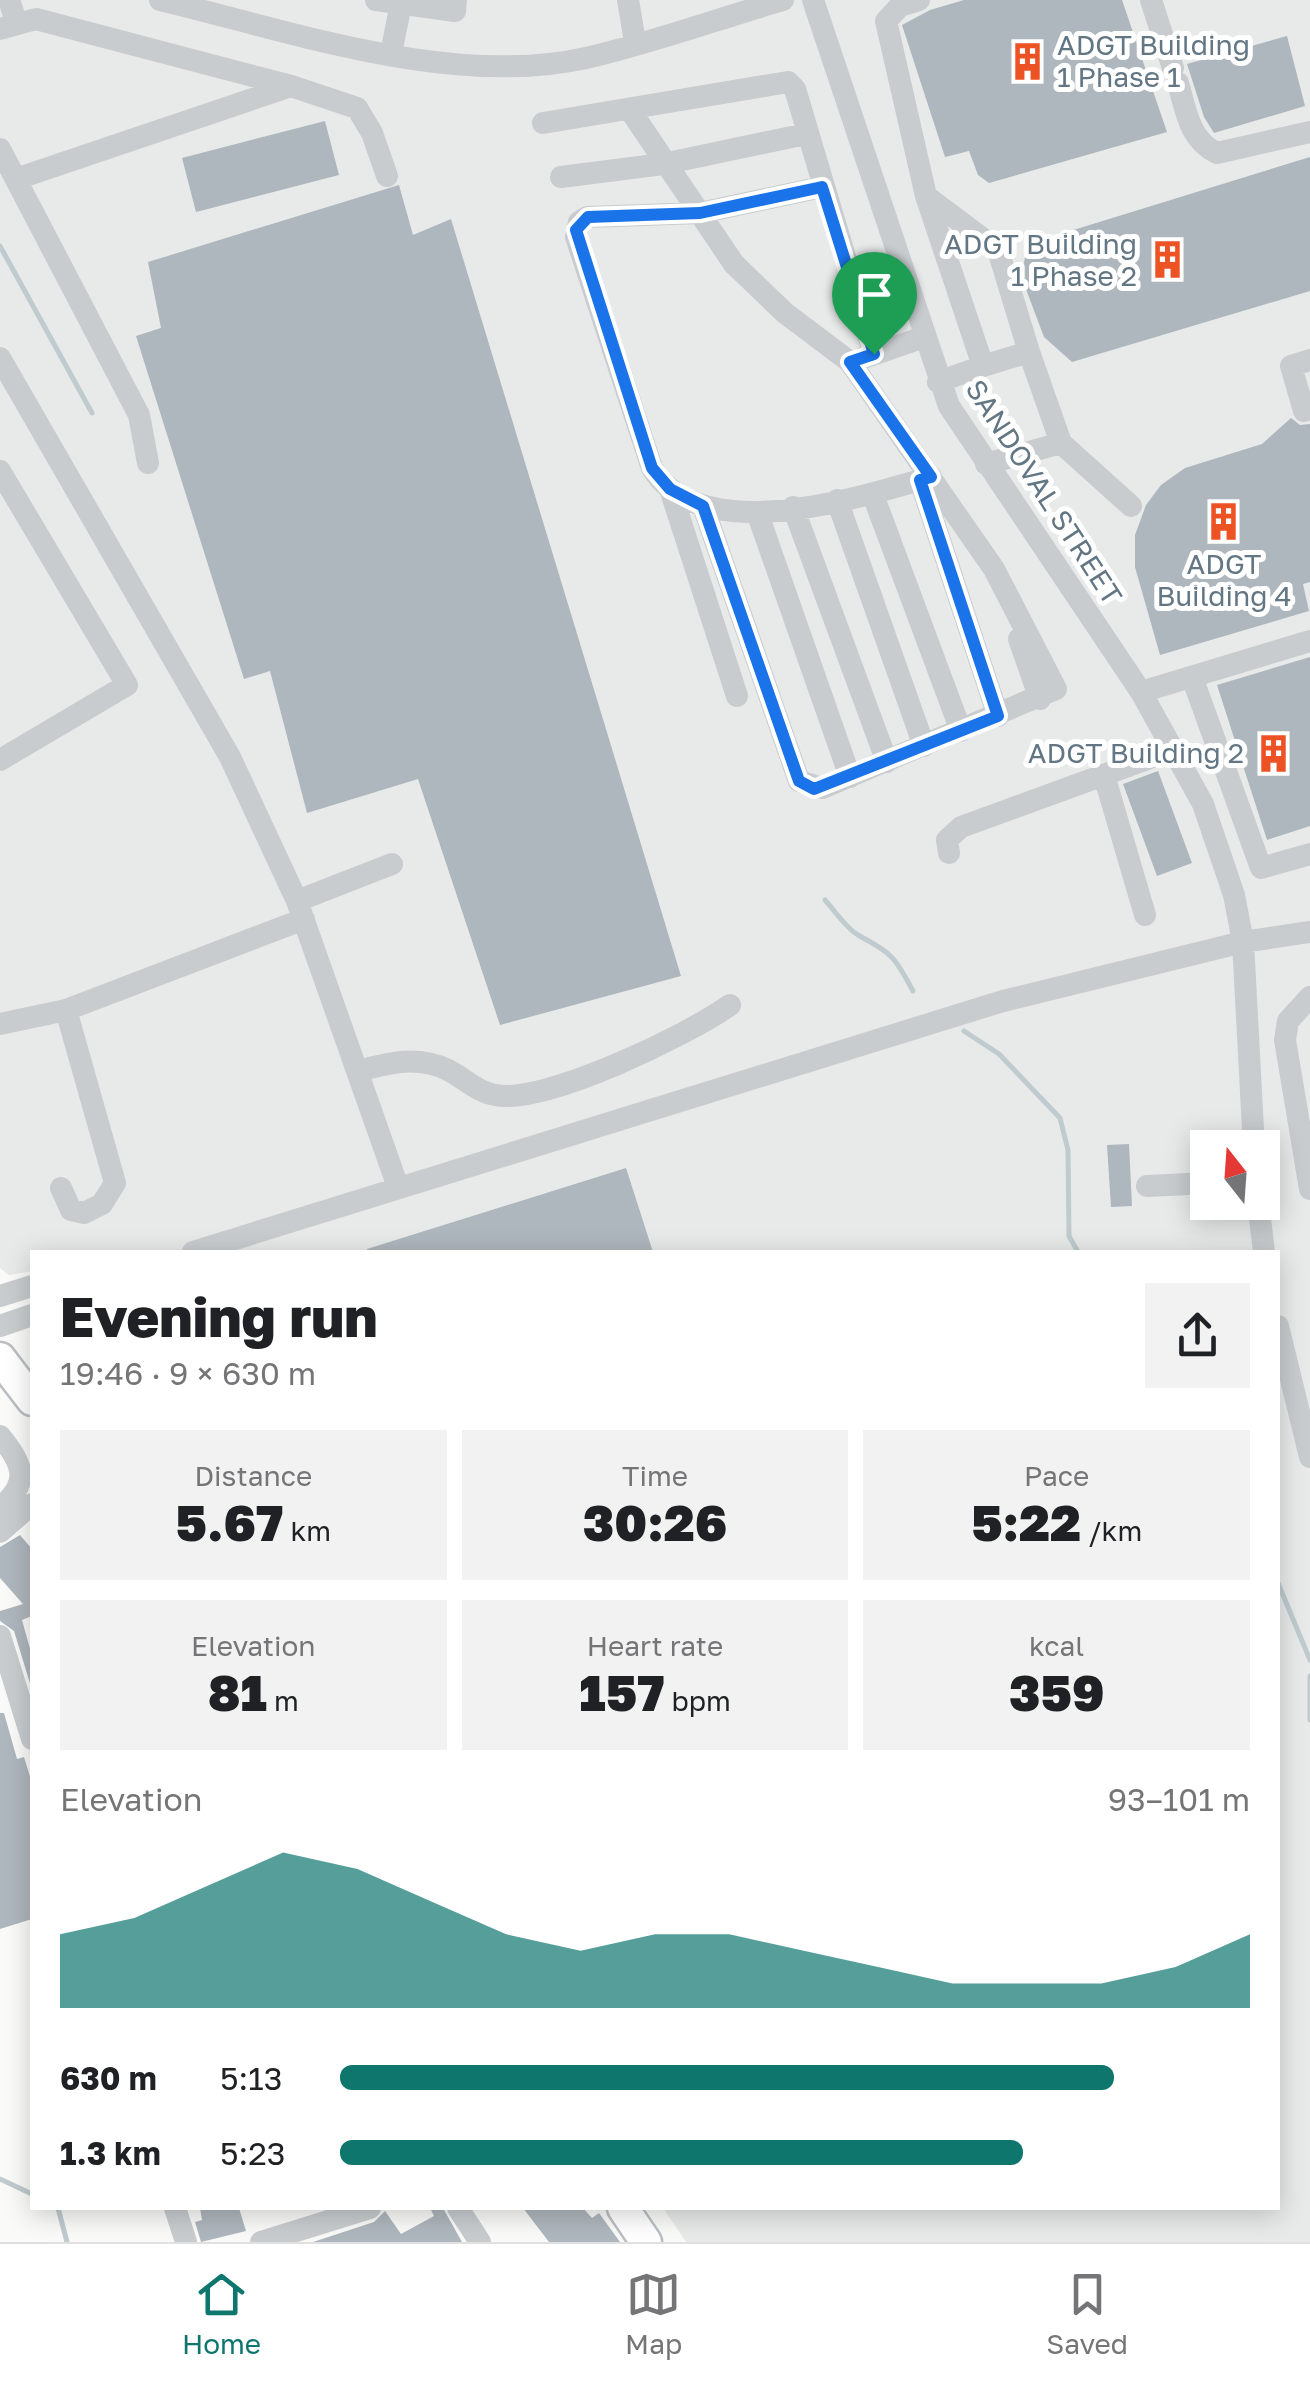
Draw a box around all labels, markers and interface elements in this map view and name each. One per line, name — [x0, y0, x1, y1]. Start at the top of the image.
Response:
place label: ADGT Building 1 Phase 1 — [1057, 28, 1250, 93]
building icon: ADGT Building 1 Phase 1 — [1006, 40, 1048, 82]
place label: ADGT Building 1 Phase 2 — [944, 227, 1137, 292]
building icon: ADGT Building 1 Phase 2 — [1146, 239, 1188, 281]
pin — [832, 252, 917, 355]
icon: arrive — [847, 267, 902, 322]
street label: SANDOVAL STREET — [959, 373, 1129, 610]
building icon: ADGT Building 4 — [1203, 501, 1245, 543]
place label: ADGT Building 4 — [1156, 547, 1292, 612]
building icon: ADGT Building 2 — [1253, 732, 1295, 774]
place label: ADGT Building 2 — [1028, 736, 1244, 769]
north arrow — [1190, 1130, 1280, 1220]
map controls — [1190, 1130, 1280, 1220]
text: Evening run — [60, 1283, 378, 1349]
button: share — [1145, 1283, 1250, 1388]
text: 19:46 · 9 × 630 m — [60, 1354, 316, 1392]
text: Distance — [194, 1459, 312, 1492]
text: Time — [622, 1459, 688, 1492]
text: Pace — [1024, 1459, 1089, 1492]
text: 5.67 — [176, 1492, 283, 1552]
text: 30:26 — [583, 1492, 727, 1552]
text: 5:22 — [971, 1492, 1081, 1552]
text: km — [283, 1514, 331, 1547]
text: /km — [1081, 1514, 1142, 1547]
text: Elevation — [191, 1629, 316, 1662]
text: Heart rate — [587, 1629, 723, 1662]
text: kcal — [1029, 1629, 1084, 1662]
text: 81 — [208, 1662, 267, 1722]
text: 157 — [579, 1662, 665, 1722]
text: 359 — [1009, 1662, 1104, 1722]
text: m — [267, 1684, 299, 1717]
text: bpm — [665, 1684, 731, 1717]
text: Elevation — [60, 1780, 202, 1818]
text: 93–101 m — [1108, 1780, 1250, 1818]
text: 630 m — [60, 2059, 157, 2097]
text: 5:13 — [220, 2059, 282, 2097]
text: 1.3 km — [60, 2134, 161, 2172]
text: 5:23 — [220, 2134, 285, 2172]
tab: Home — [182, 2267, 261, 2360]
tab: Map — [625, 2267, 682, 2360]
tab: Saved — [1046, 2267, 1128, 2360]

